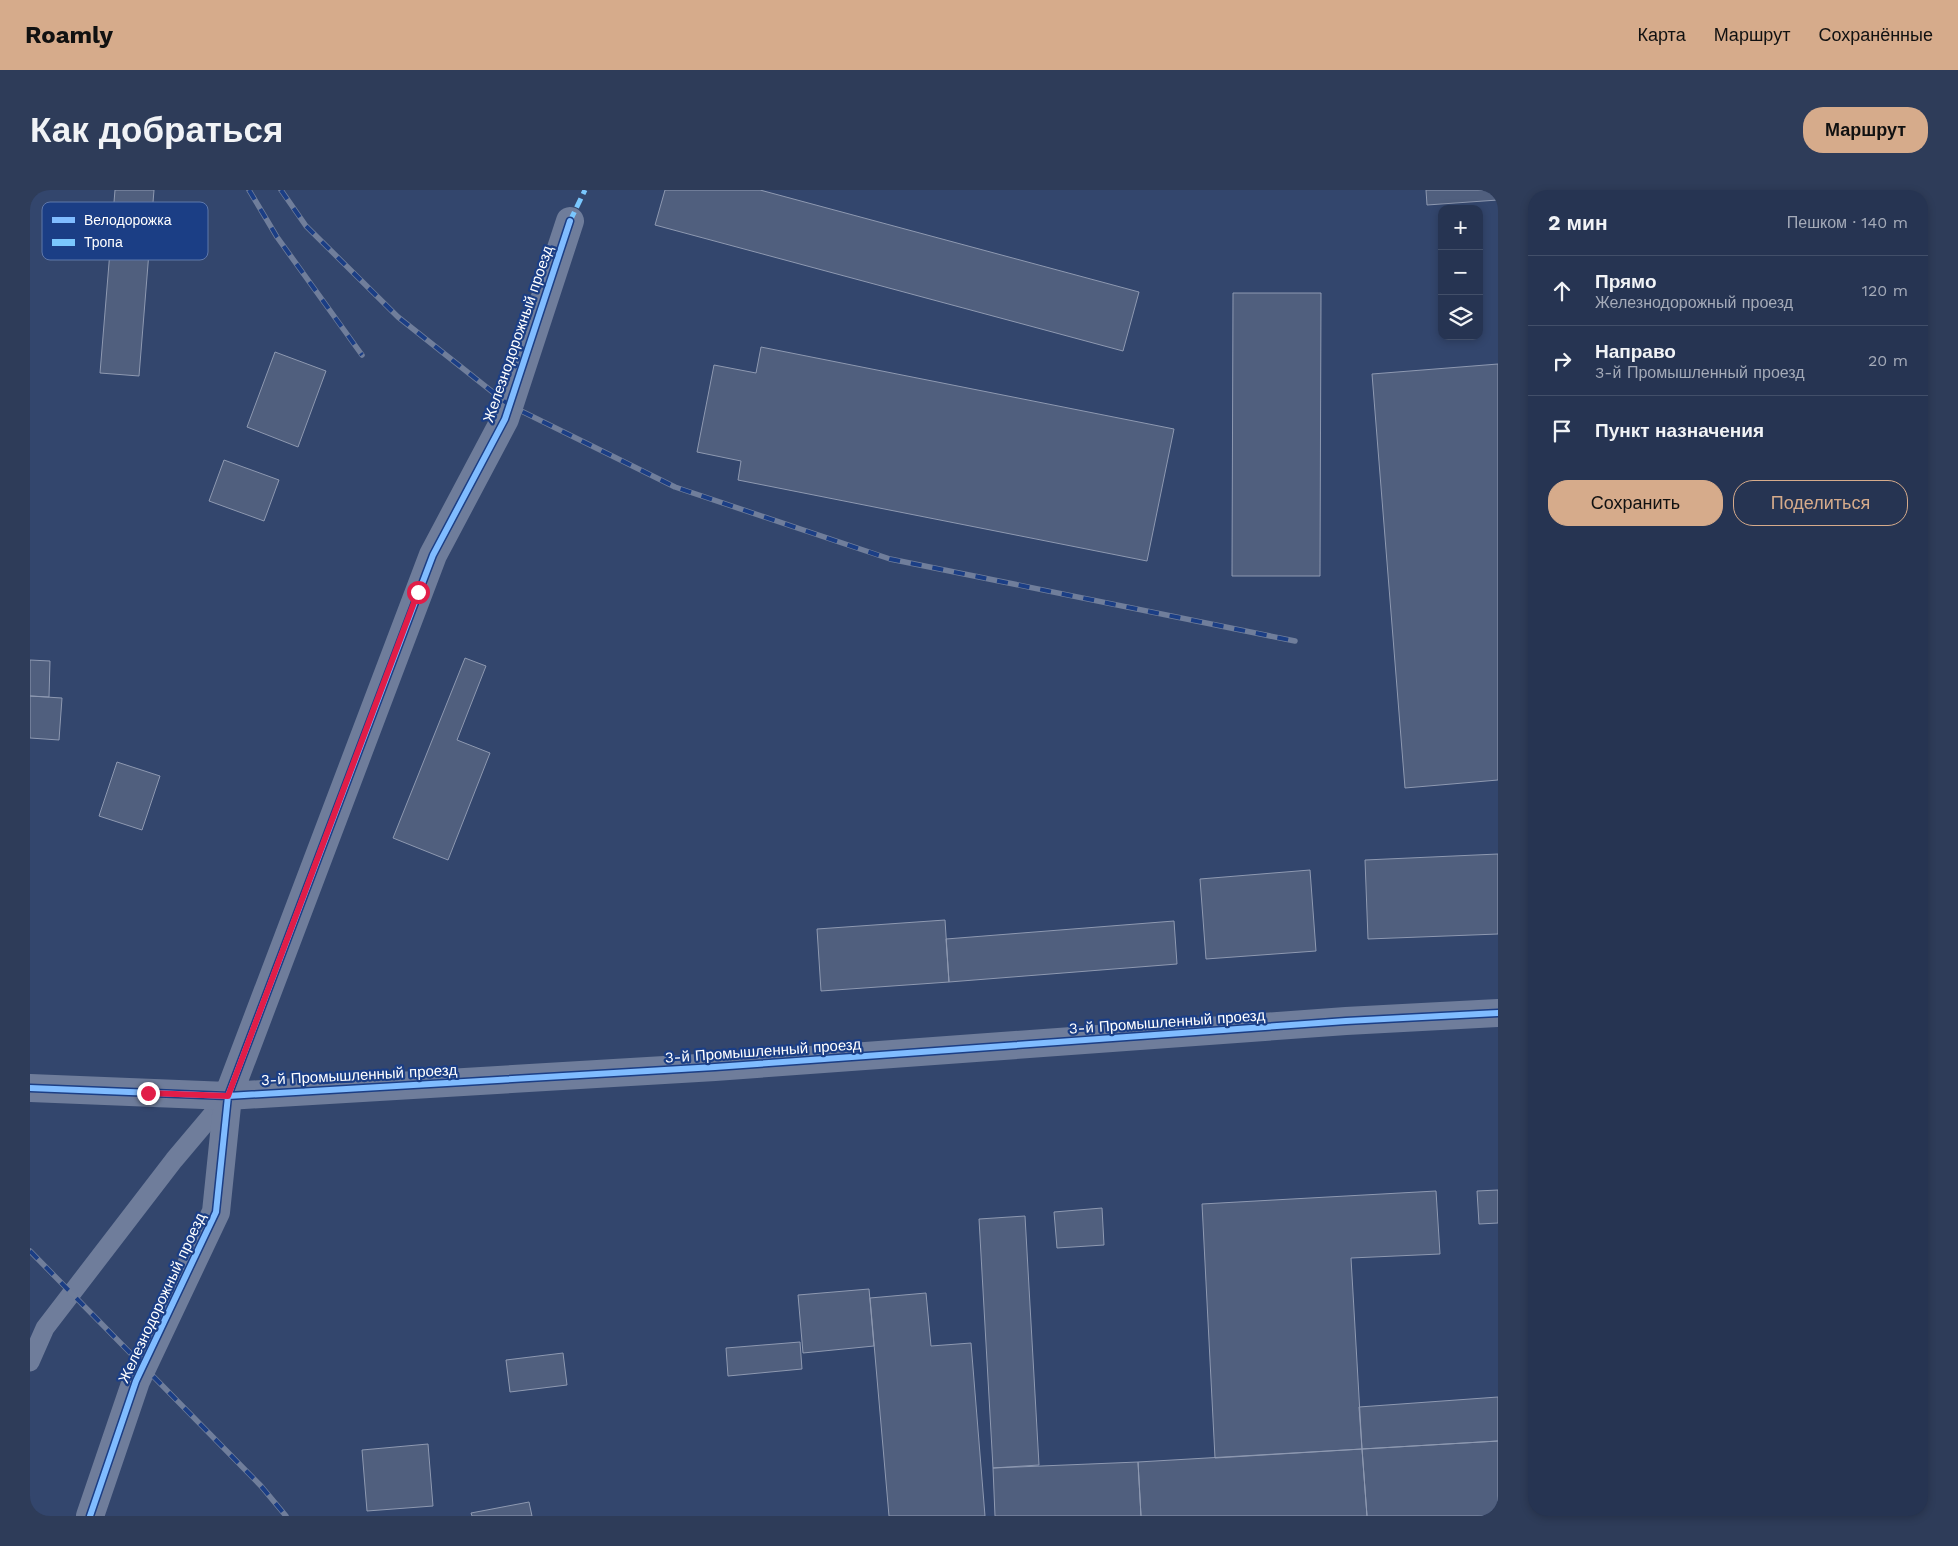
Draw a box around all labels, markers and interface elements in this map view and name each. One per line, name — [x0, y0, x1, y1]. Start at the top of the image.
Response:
text: Roamly — [25, 21, 113, 49]
text: Карта — [1638, 24, 1686, 45]
text: Маршрут — [1714, 24, 1790, 45]
text: Сохранённые — [1818, 24, 1933, 45]
button: Маршрут — [1803, 107, 1928, 153]
text: Как добраться — [30, 109, 283, 151]
legend — [42, 202, 208, 260]
map controls — [1438, 205, 1483, 340]
button: + — [1438, 205, 1483, 250]
text: 2 мин — [1548, 210, 1608, 235]
text: Велодорожка — [84, 212, 172, 228]
text: Пешком · 140 m — [1787, 213, 1908, 232]
text: Тропа — [84, 234, 123, 250]
street label: Железнодорожный проезд — [479, 243, 557, 425]
button: − — [1438, 250, 1483, 295]
text: Прямо — [1595, 270, 1657, 293]
icon: ahead — [1548, 277, 1576, 305]
text: 120 m — [1862, 281, 1908, 300]
text: Железнодорожный проезд — [1595, 293, 1793, 312]
button: layers — [1438, 295, 1483, 340]
text: Направо — [1595, 340, 1676, 363]
icon: right — [1548, 347, 1576, 375]
text: 20 m — [1868, 351, 1908, 370]
text: 3-й Промышленный проезд — [1595, 363, 1805, 382]
icon: arrive — [1548, 417, 1576, 445]
text: Пункт назначения — [1595, 419, 1764, 442]
button: Сохранить — [1548, 480, 1723, 526]
button: Поделиться — [1733, 480, 1908, 526]
route start — [407, 581, 430, 604]
street label: 3-й Промышленный проезд — [1068, 1006, 1266, 1038]
street label: 3-й Промышленный проезд — [664, 1035, 862, 1067]
street label: 3-й Промышленный проезд — [260, 1061, 458, 1089]
route end — [137, 1082, 160, 1105]
street label: Железнодорожный проезд — [115, 1210, 210, 1386]

